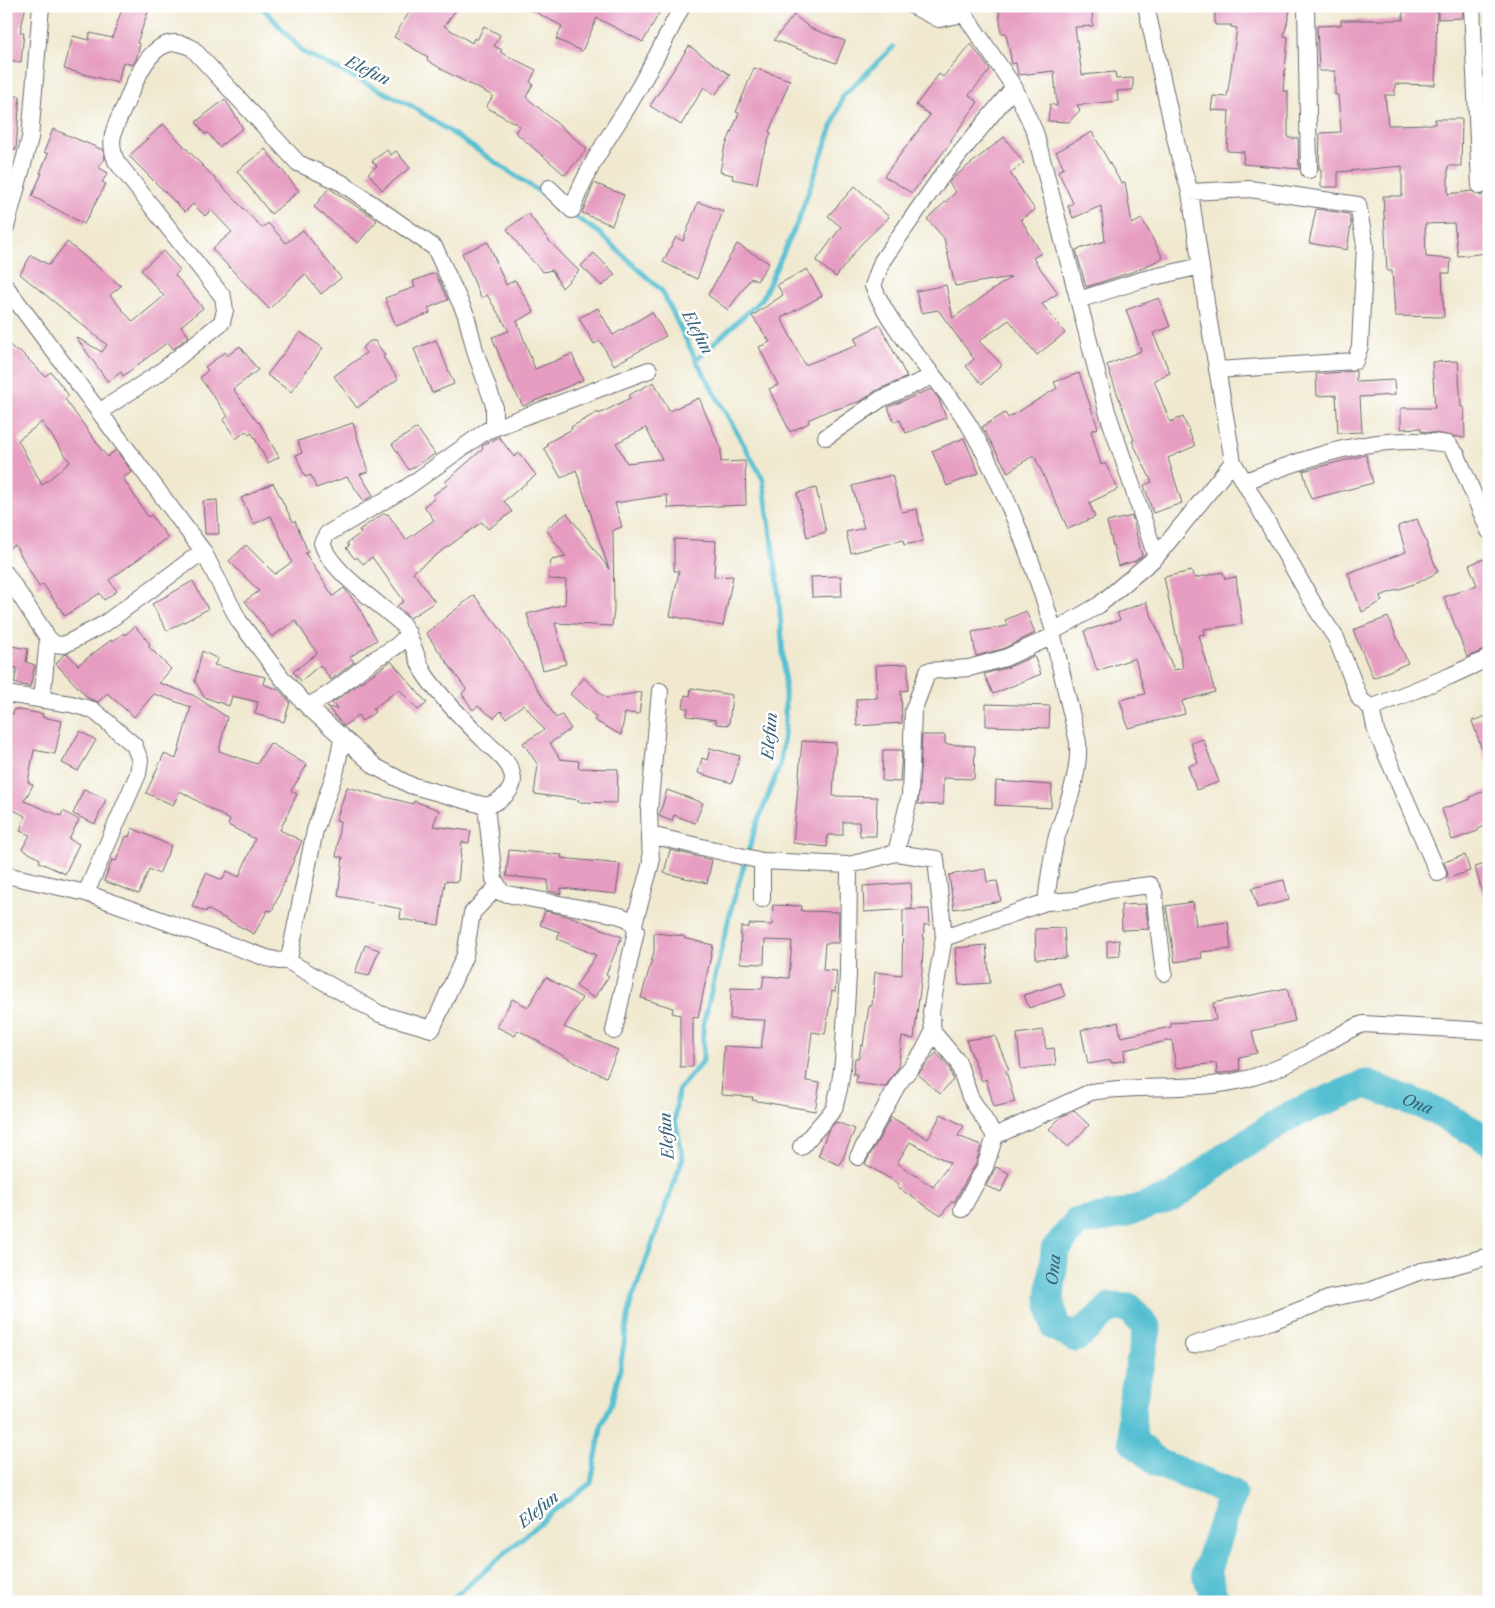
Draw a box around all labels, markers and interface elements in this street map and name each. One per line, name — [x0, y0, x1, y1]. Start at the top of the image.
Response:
water label: Elefun — [341, 50, 394, 89]
water label: Elefun — [677, 305, 718, 358]
water label: Elefun — [757, 712, 781, 762]
water label: Ona — [1399, 1089, 1436, 1119]
water label: Elefun — [654, 1112, 678, 1162]
water label: Ona — [1041, 1253, 1065, 1286]
water label: Elefun — [512, 1486, 563, 1533]

